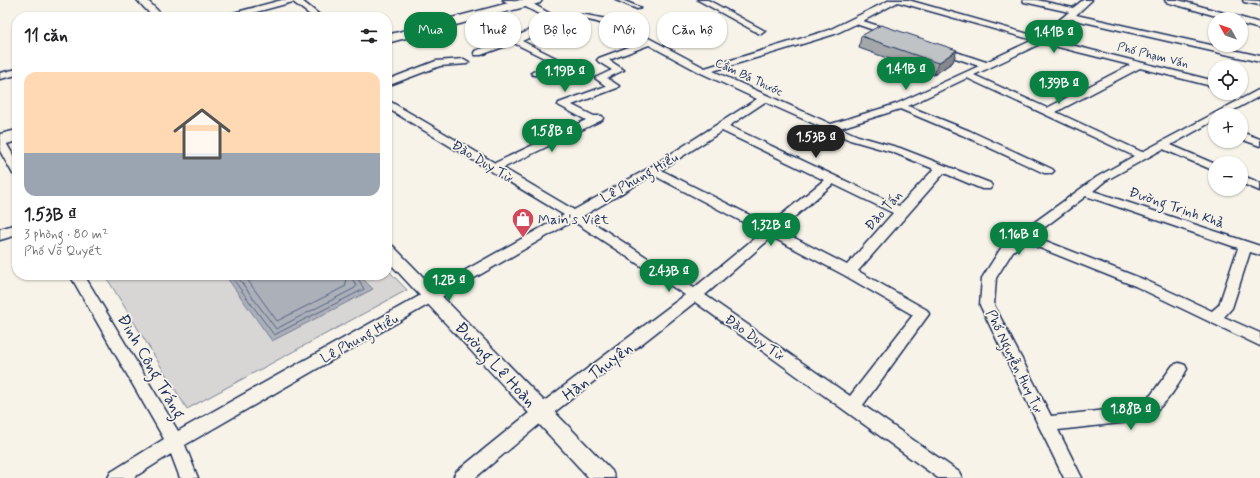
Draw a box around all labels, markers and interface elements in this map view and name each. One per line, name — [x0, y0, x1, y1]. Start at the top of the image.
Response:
chip: Mua — [404, 12, 457, 48]
chip: Thuê — [465, 12, 521, 48]
chip: Bộ lọc — [529, 12, 591, 48]
chip: Mới — [599, 12, 649, 48]
chip: Căn hộ — [657, 12, 727, 48]
north arrow — [1208, 12, 1248, 52]
map controls — [1208, 12, 1248, 196]
pin: 1.41B ₫ — [1017, 20, 1091, 54]
text: 1.41B ₫ — [1034, 24, 1074, 41]
text: 11 căn — [24, 25, 68, 47]
icon: filters — [358, 25, 380, 47]
street label: Phố Phạm Vấn — [1115, 39, 1190, 73]
street label: Cầm Bá Thước — [712, 55, 785, 101]
pin: 1.41B ₫ — [869, 57, 943, 91]
pin: 1.19B ₫ — [528, 59, 602, 93]
button: locate — [1208, 60, 1248, 100]
text: 1.41B ₫ — [886, 61, 926, 78]
text: 1.19B ₫ — [545, 63, 585, 80]
pin: 1.39B ₫ — [1022, 71, 1096, 105]
text: 1.39B ₫ — [1039, 75, 1079, 92]
icon: home — [166, 98, 238, 170]
button: + — [1208, 108, 1248, 148]
pin: 1.58B ₫ — [515, 119, 589, 153]
text: 1.58B ₫ — [531, 123, 573, 140]
pin: 1.53B ₫ — [779, 125, 853, 159]
text: 1.53B ₫ — [796, 129, 836, 146]
street label: Đào Duy Từ — [448, 136, 517, 187]
street label: Lê Phụng Hiểu — [598, 148, 682, 209]
button: − — [1208, 156, 1248, 196]
street label: Đường Trịnh Khả — [1126, 183, 1227, 235]
street label: Đào Tấn — [861, 187, 906, 234]
text: 1.53B ₫ — [24, 204, 77, 226]
shop icon: Main's Việt — [510, 206, 536, 239]
place label: Main's Việt — [538, 211, 610, 229]
pin: 1.32B ₫ — [734, 213, 808, 247]
text: 1.32B ₫ — [751, 217, 791, 234]
pin: 1.16B ₫ — [982, 222, 1056, 256]
text: 3 phòng · 80 m² — [24, 226, 108, 243]
text: 1.16B ₫ — [999, 226, 1039, 243]
text: Phố Võ Quyết — [24, 243, 102, 260]
pin: 2.43B ₫ — [632, 259, 706, 293]
text: 2.43B ₫ — [649, 263, 689, 280]
pin: 1.2B ₫ — [416, 268, 482, 302]
text: 1.2B ₫ — [432, 272, 466, 289]
street label: Phố Nguyễn Huy Tự — [979, 307, 1047, 417]
street label: Đinh Công Tráng — [110, 310, 190, 425]
street label: Lê Phụng Hiểu — [317, 310, 403, 369]
street label: Đào Duy Từ — [721, 311, 788, 365]
street label: Đường Lê Hoàn — [448, 317, 541, 414]
street label: Hàn Thuyên — [558, 337, 638, 407]
pin: 1.88B ₫ — [1094, 397, 1168, 431]
text: 1.88B ₫ — [1110, 401, 1152, 418]

